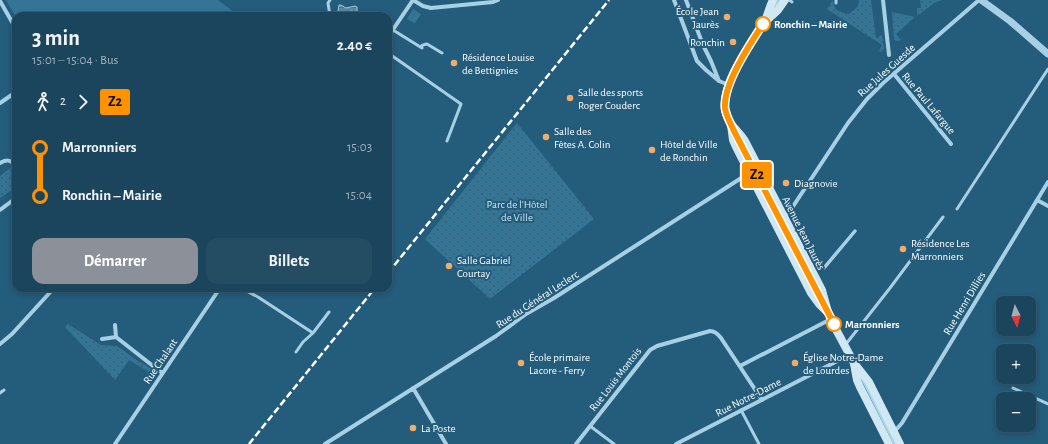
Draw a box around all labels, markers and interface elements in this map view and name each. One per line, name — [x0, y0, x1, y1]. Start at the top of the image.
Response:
place label: École Jean Jaurès — [676, 5, 719, 30]
marker: École Jean Jaurès — [722, 12, 732, 22]
marker: Ronchin – Mairie — [755, 16, 771, 32]
place label: Ronchin – Mairie — [774, 19, 847, 30]
text: 3 min — [32, 27, 80, 49]
place label: Ronchin — [690, 37, 725, 48]
marker: Ronchin — [728, 37, 738, 47]
text: 2.40 € — [337, 38, 372, 53]
street label: Rue Jules Guesde — [856, 42, 917, 99]
place label: Résidence Louise de Bettignies — [462, 52, 534, 76]
text: 15:01 – 15:04 · Bus — [32, 54, 118, 67]
marker: Résidence Louise de Bettignies — [449, 58, 459, 68]
street label: Rue Paul Lafargue — [900, 71, 957, 136]
place label: Salle des sports Roger Couderc — [578, 87, 643, 111]
icon: walk — [32, 91, 54, 113]
icon: forward — [72, 91, 94, 113]
marker: Salle des sports Roger Couderc — [565, 93, 575, 103]
text: 2 — [60, 95, 66, 108]
text: Z2 — [108, 95, 122, 109]
place label: Salle des Fêtes A. Colin — [554, 126, 610, 150]
marker: Salle des Fêtes A. Colin — [541, 132, 551, 142]
place label: Hôtel de Ville de Ronchin — [660, 139, 718, 163]
text: Marronniers — [62, 140, 136, 155]
text: 15:03 — [347, 141, 372, 154]
marker: Hôtel de Ville de Ronchin — [647, 145, 657, 155]
line badge: Z2 — [739, 162, 775, 188]
text: Z2 — [750, 168, 764, 182]
marker: Diagnovie — [781, 178, 791, 188]
place label: Diagnovie — [794, 178, 838, 189]
text: Ronchin – Mairie — [62, 188, 162, 203]
text: 15:04 — [346, 189, 372, 202]
street label: Avenue Jean Jaurès — [780, 195, 827, 272]
park label: Parc de l’Hôtel de Ville — [487, 199, 547, 223]
button: Démarrer — [32, 238, 198, 284]
button: Billets — [206, 238, 372, 284]
place label: Résidence Les Marronniers — [911, 238, 970, 262]
marker: Résidence Les Marronniers — [898, 244, 908, 254]
place label: Salle Gabriel Courtay — [457, 255, 511, 279]
marker: Salle Gabriel Courtay — [444, 261, 454, 271]
street label: Rue du Général Leclerc — [494, 268, 581, 330]
street label: Rue Henri Dillies — [941, 270, 988, 337]
north arrow — [996, 296, 1036, 336]
map controls — [996, 296, 1036, 432]
marker: Marronniers — [826, 316, 842, 332]
place label: Marronniers — [845, 319, 900, 330]
street label: Rue Chalant — [141, 336, 180, 386]
button: + — [996, 344, 1036, 384]
street label: Rue Louis Montois — [587, 345, 644, 413]
place label: École primaire Lacore - Ferry — [529, 351, 590, 376]
place label: Église Notre-Dame de Lourdes — [803, 351, 883, 376]
marker: École primaire Lacore - Ferry — [516, 358, 526, 368]
marker: Église Notre-Dame de Lourdes — [790, 358, 800, 368]
street label: Rue Notre-Dame — [714, 376, 783, 419]
button: − — [996, 392, 1036, 432]
marker: La Poste — [408, 423, 418, 433]
place label: La Poste — [421, 423, 456, 434]

